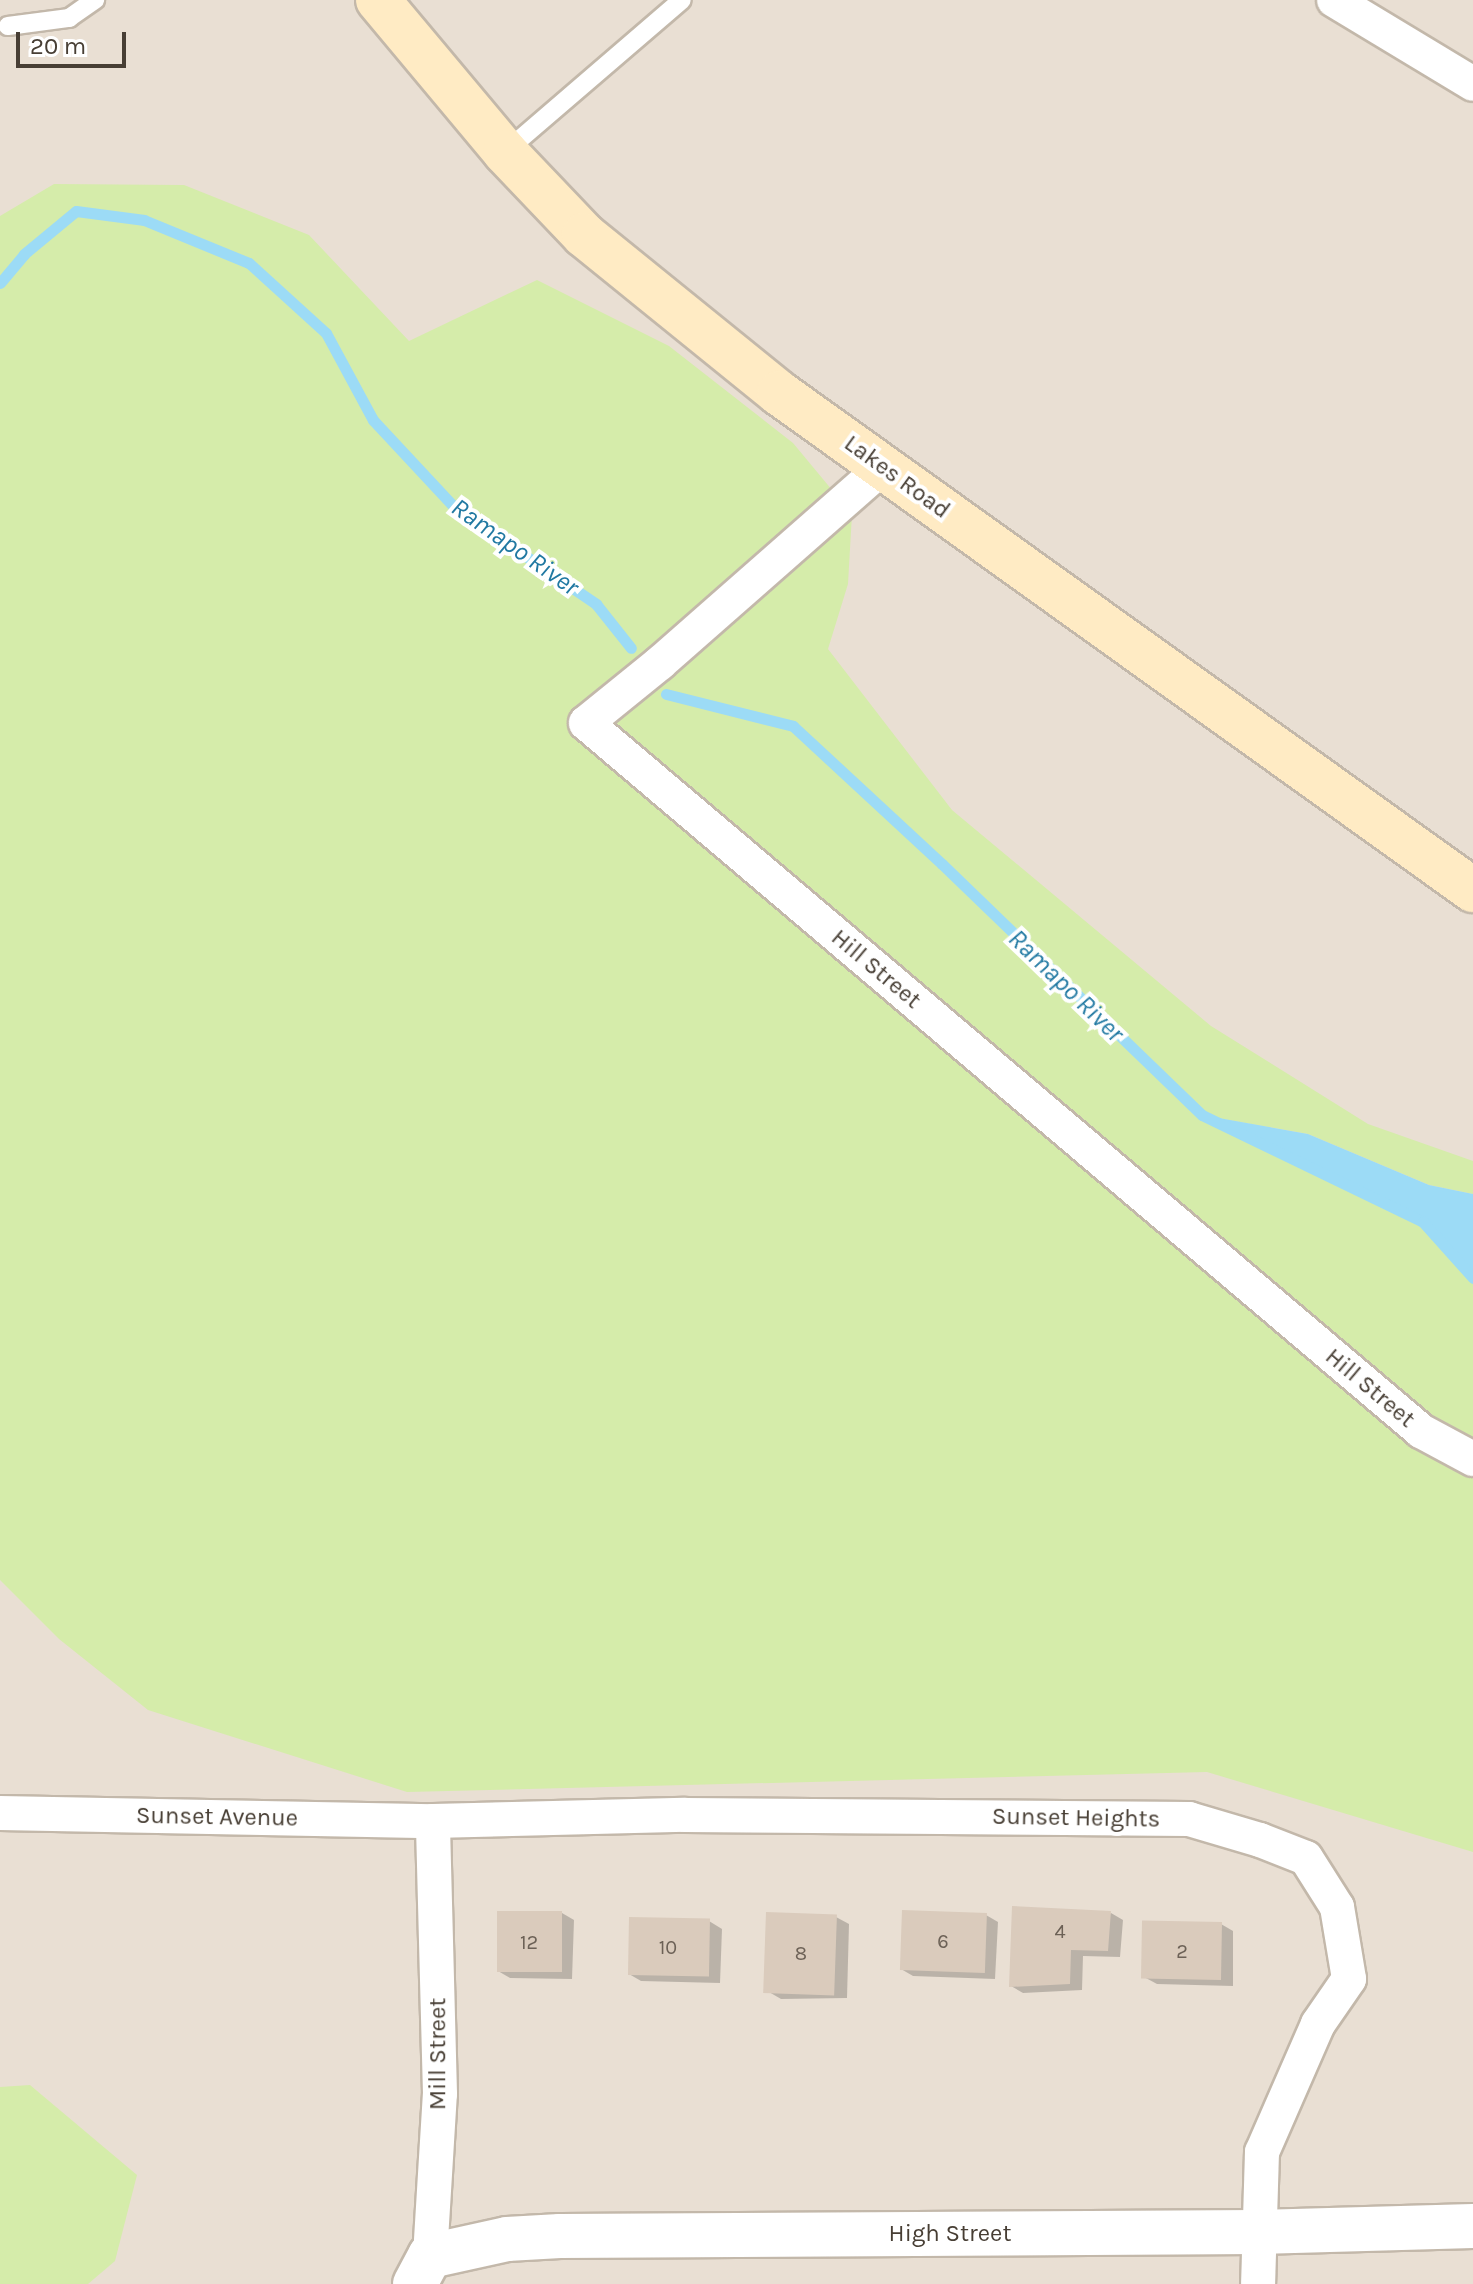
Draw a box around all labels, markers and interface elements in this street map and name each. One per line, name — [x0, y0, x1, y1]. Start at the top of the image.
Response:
scale bar — [20, 16, 130, 66]
text: 20 m — [30, 32, 86, 60]
street label: Lakes Road — [838, 429, 956, 525]
water label: Ramapo River — [445, 492, 585, 602]
street label: Hill Street — [825, 923, 927, 1015]
water label: Ramapo River — [1002, 923, 1130, 1049]
street label: Hill Street — [1319, 1342, 1421, 1434]
street label: Sunset Avenue — [136, 1801, 298, 1833]
street label: Sunset Heights — [992, 1802, 1160, 1834]
house number: 4 — [1054, 1919, 1066, 1943]
house number: 6 — [937, 1929, 949, 1953]
house number: 12 — [520, 1930, 538, 1954]
house number: 10 — [659, 1935, 677, 1959]
house number: 2 — [1176, 1939, 1188, 1963]
house number: 8 — [795, 1941, 807, 1965]
street label: Mill Street — [424, 1998, 452, 2110]
street label: High Street — [889, 2220, 1011, 2248]

